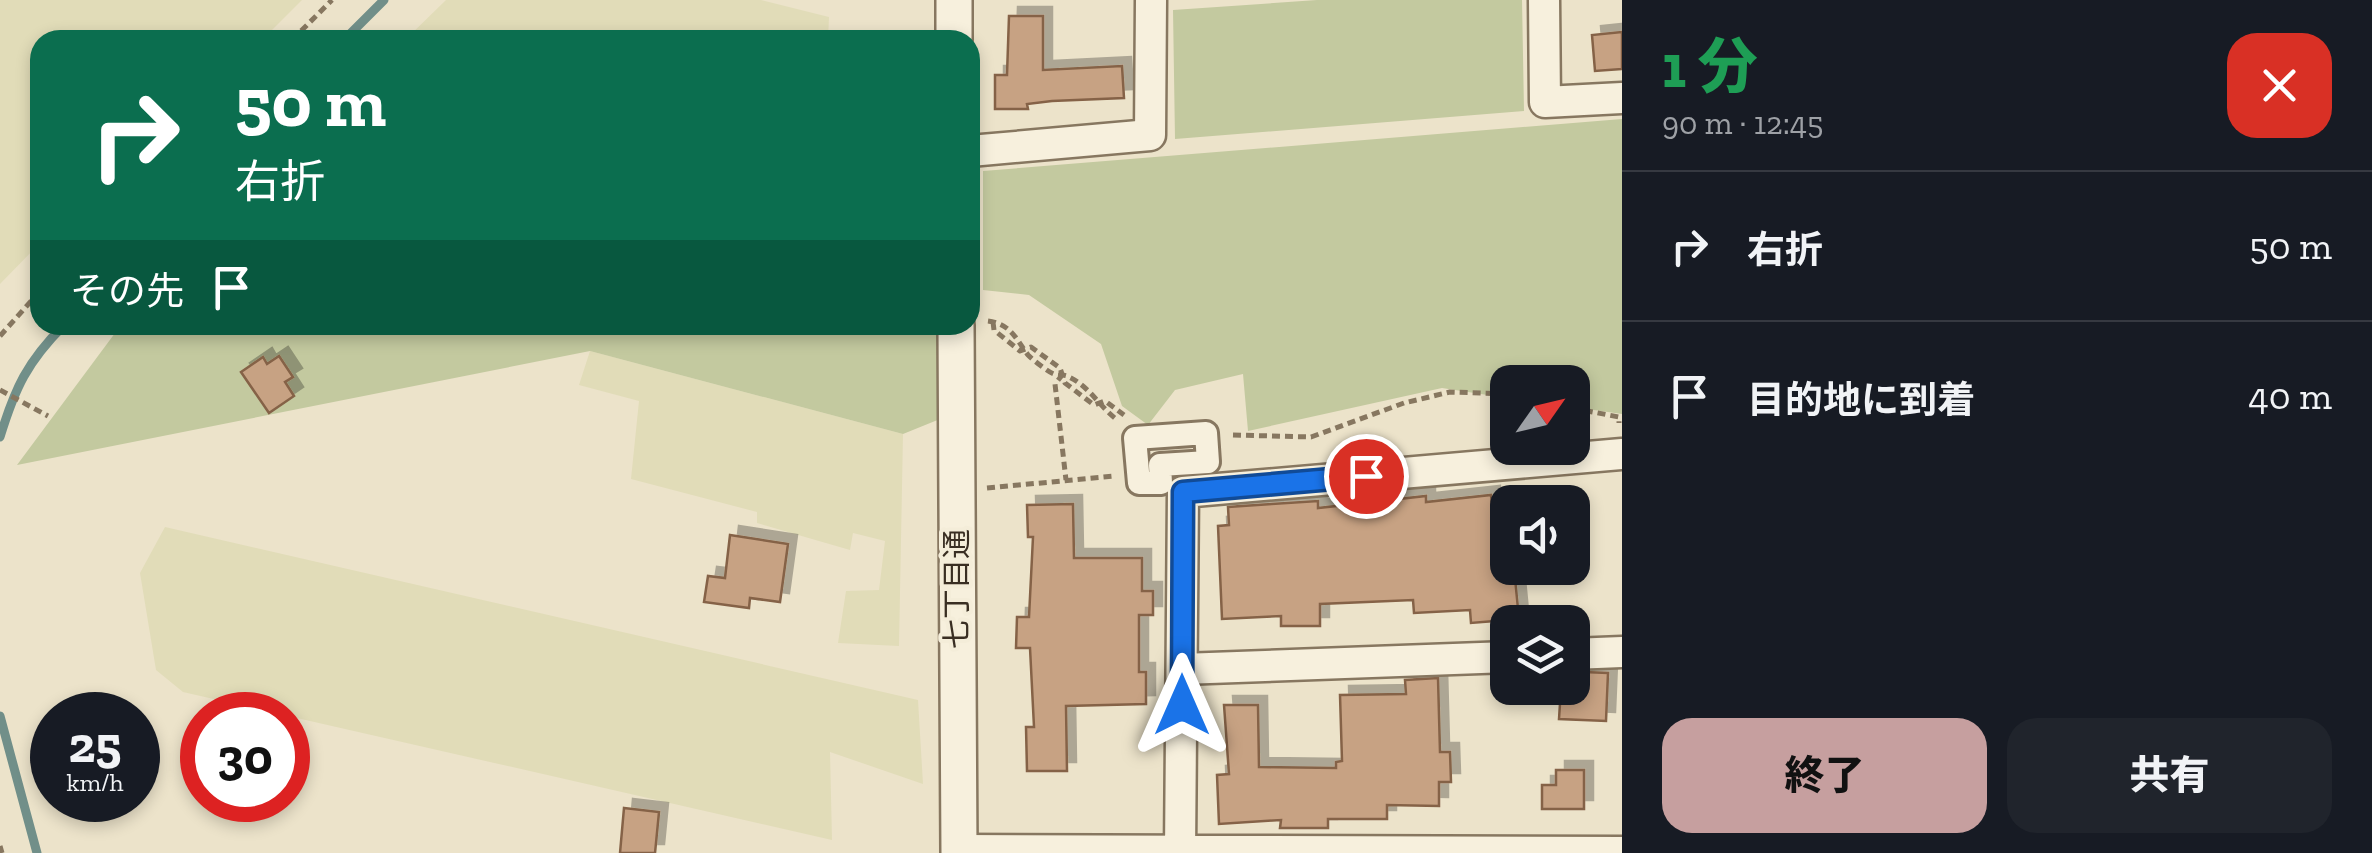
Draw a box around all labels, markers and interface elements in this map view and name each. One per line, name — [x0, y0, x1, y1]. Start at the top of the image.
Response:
text: 1 分 — [1662, 30, 1757, 102]
button: close — [2227, 33, 2332, 138]
text: 50 m — [235, 60, 386, 144]
icon: right — [70, 70, 200, 200]
text: 90 m · 12:45 — [1662, 104, 1823, 142]
text: 右折 — [235, 155, 325, 209]
icon: right — [1662, 219, 1717, 274]
text: 50 m — [2249, 223, 2332, 269]
text: 右折 — [1747, 227, 1823, 273]
icon: arrive — [204, 260, 259, 315]
text: その先 — [70, 268, 184, 314]
north arrow — [1490, 365, 1590, 465]
map controls — [1490, 365, 1590, 705]
icon: arrive — [1662, 369, 1717, 424]
text: 40 m — [2248, 373, 2332, 419]
text: 目的地に到着 — [1747, 377, 1975, 423]
pin — [1324, 434, 1409, 519]
icon: arrive — [1339, 449, 1394, 504]
button: sound — [1490, 485, 1590, 585]
street label: 七丁目通 — [939, 529, 975, 649]
button: layers — [1490, 605, 1590, 705]
position arrow — [1130, 653, 1234, 757]
speed limit sign: 30 — [180, 692, 310, 822]
text: 25 — [69, 715, 121, 775]
button: 終了 — [1662, 718, 1987, 833]
button: 共有 — [2007, 718, 2332, 833]
text: km/h — [66, 767, 124, 797]

